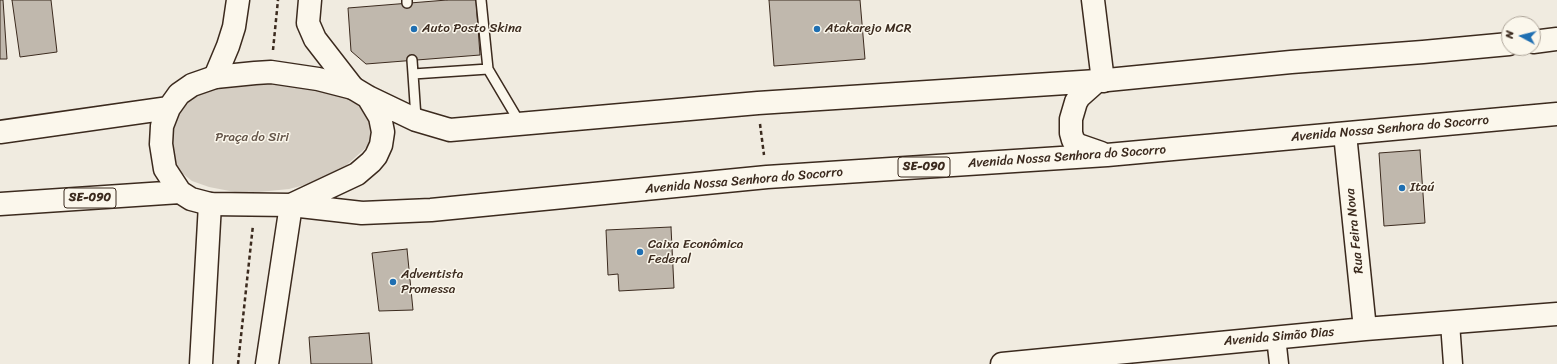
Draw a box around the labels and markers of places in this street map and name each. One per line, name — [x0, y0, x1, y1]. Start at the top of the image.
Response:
place label: Auto Posto Skina — [422, 21, 521, 37]
place label: Atakarejo MCR — [825, 21, 911, 37]
marker: Auto Posto Skina — [409, 24, 419, 34]
marker: Atakarejo MCR — [812, 24, 822, 34]
place label: Itaú — [1410, 180, 1434, 196]
marker: Itaú — [1397, 183, 1407, 193]
place label: Caixa Econômica Federal — [648, 237, 743, 268]
marker: Caixa Econômica Federal — [635, 247, 645, 257]
place label: Adventista Promessa — [401, 267, 463, 298]
marker: Adventista Promessa — [388, 277, 398, 287]

